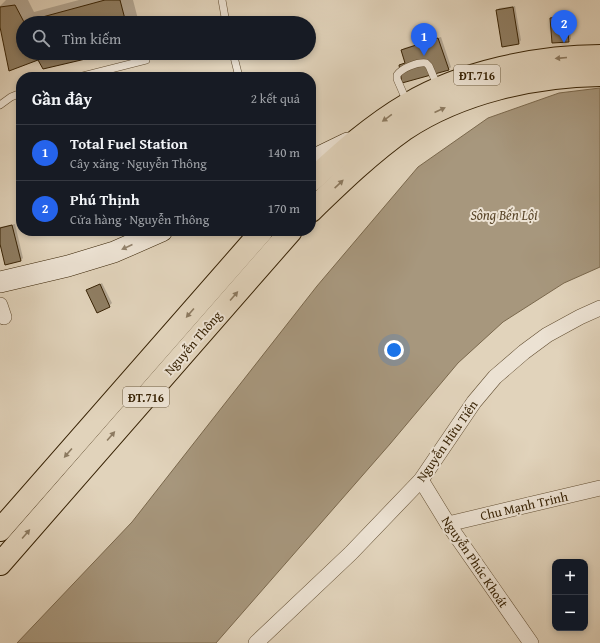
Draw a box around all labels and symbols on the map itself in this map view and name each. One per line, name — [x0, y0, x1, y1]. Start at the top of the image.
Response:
pin: 2 — [551, 10, 577, 43]
pin: 1 — [411, 23, 437, 56]
one-way arrow — [555, 55, 567, 62]
road number: ĐT.716 — [454, 65, 500, 85]
one-way arrow — [435, 107, 446, 113]
one-way arrow — [382, 114, 392, 122]
one-way arrow — [334, 179, 344, 189]
water label: Sông Bến Lội — [470, 205, 538, 225]
one-way arrow — [121, 244, 132, 250]
one-way arrow — [229, 291, 238, 302]
street label: Nguyễn Thông — [160, 306, 227, 379]
one-way arrow — [186, 308, 195, 318]
your location — [384, 340, 404, 360]
road number: ĐT.716 — [123, 387, 169, 407]
street label: Nguyễn Hữu Tiến — [412, 396, 483, 486]
one-way arrow — [107, 431, 116, 442]
one-way arrow — [63, 448, 72, 458]
street label: Chu Mạnh Trinh — [478, 487, 570, 525]
street label: Nguyễn Phúc Khoát — [437, 512, 513, 612]
one-way arrow — [21, 529, 30, 540]

